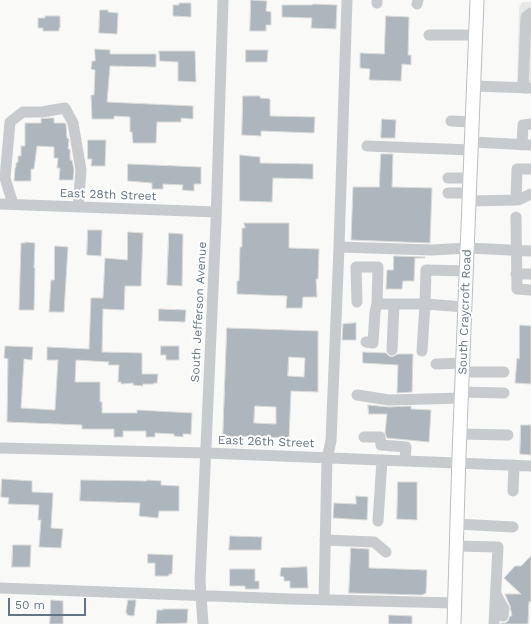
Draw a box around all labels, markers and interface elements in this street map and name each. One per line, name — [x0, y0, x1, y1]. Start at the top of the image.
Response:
street label: East 28th Street — [59, 186, 157, 204]
street label: South Jefferson Avenue — [188, 241, 210, 383]
street label: South Craycroft Road — [456, 249, 474, 375]
street label: East 26th Street — [217, 433, 315, 451]
scale bar — [10, 590, 88, 616]
text: 50 m — [15, 598, 45, 612]

